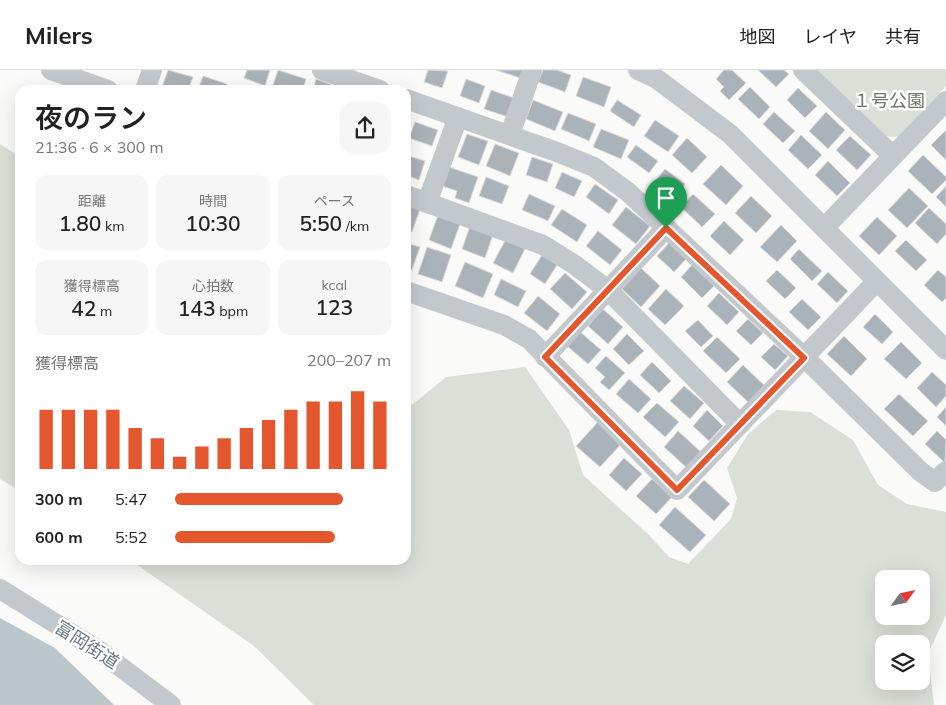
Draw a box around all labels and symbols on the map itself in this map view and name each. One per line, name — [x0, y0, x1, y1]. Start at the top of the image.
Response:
park label: １号公園 — [853, 89, 925, 112]
pin — [645, 177, 687, 228]
north arrow — [875, 570, 930, 625]
street label: 富岡街道 — [51, 615, 124, 674]

